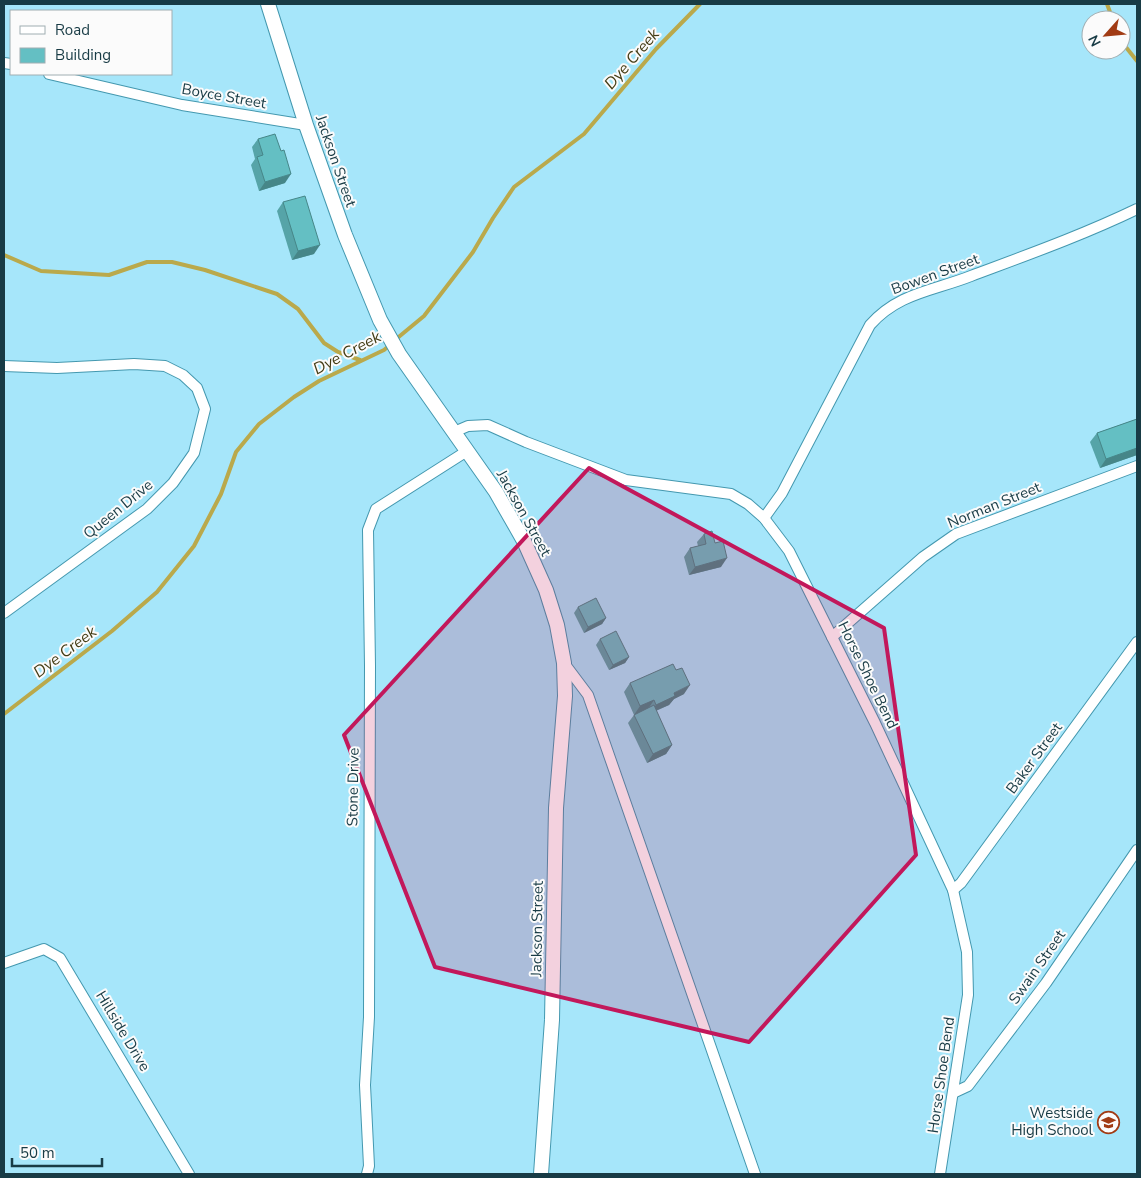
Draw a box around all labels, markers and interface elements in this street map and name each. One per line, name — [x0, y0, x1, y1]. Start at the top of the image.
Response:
legend — [10, 10, 172, 75]
north arrow — [1081, 10, 1131, 60]
text: Road — [55, 20, 90, 40]
water label: Dye Creek — [599, 23, 665, 94]
text: N — [1084, 32, 1106, 50]
text: Building — [55, 45, 111, 65]
street label: Boyce Street — [180, 79, 269, 113]
street label: Jackson Street — [311, 111, 361, 210]
street label: Bowen Street — [888, 249, 982, 299]
water label: Dye Creek — [309, 325, 386, 380]
street label: Jackson Street — [492, 465, 556, 560]
street label: Queen Drive — [79, 475, 157, 543]
street label: Norman Street — [944, 477, 1044, 533]
street label: Horse Shoe Bend — [833, 618, 903, 732]
water label: Dye Creek — [29, 620, 102, 683]
street label: Baker Street — [1001, 718, 1067, 798]
street label: Stone Drive — [342, 747, 364, 826]
street label: Jackson Street — [526, 880, 548, 978]
street label: Swain Street — [1004, 925, 1070, 1008]
street label: Hillside Drive — [91, 987, 155, 1075]
street label: Horse Shoe Bend — [923, 1015, 959, 1135]
place label: Westside High School — [1011, 1103, 1094, 1140]
school or university icon: Westside High School — [1097, 1110, 1121, 1134]
scale bar — [12, 1136, 102, 1168]
text: 50 m — [20, 1143, 55, 1163]

